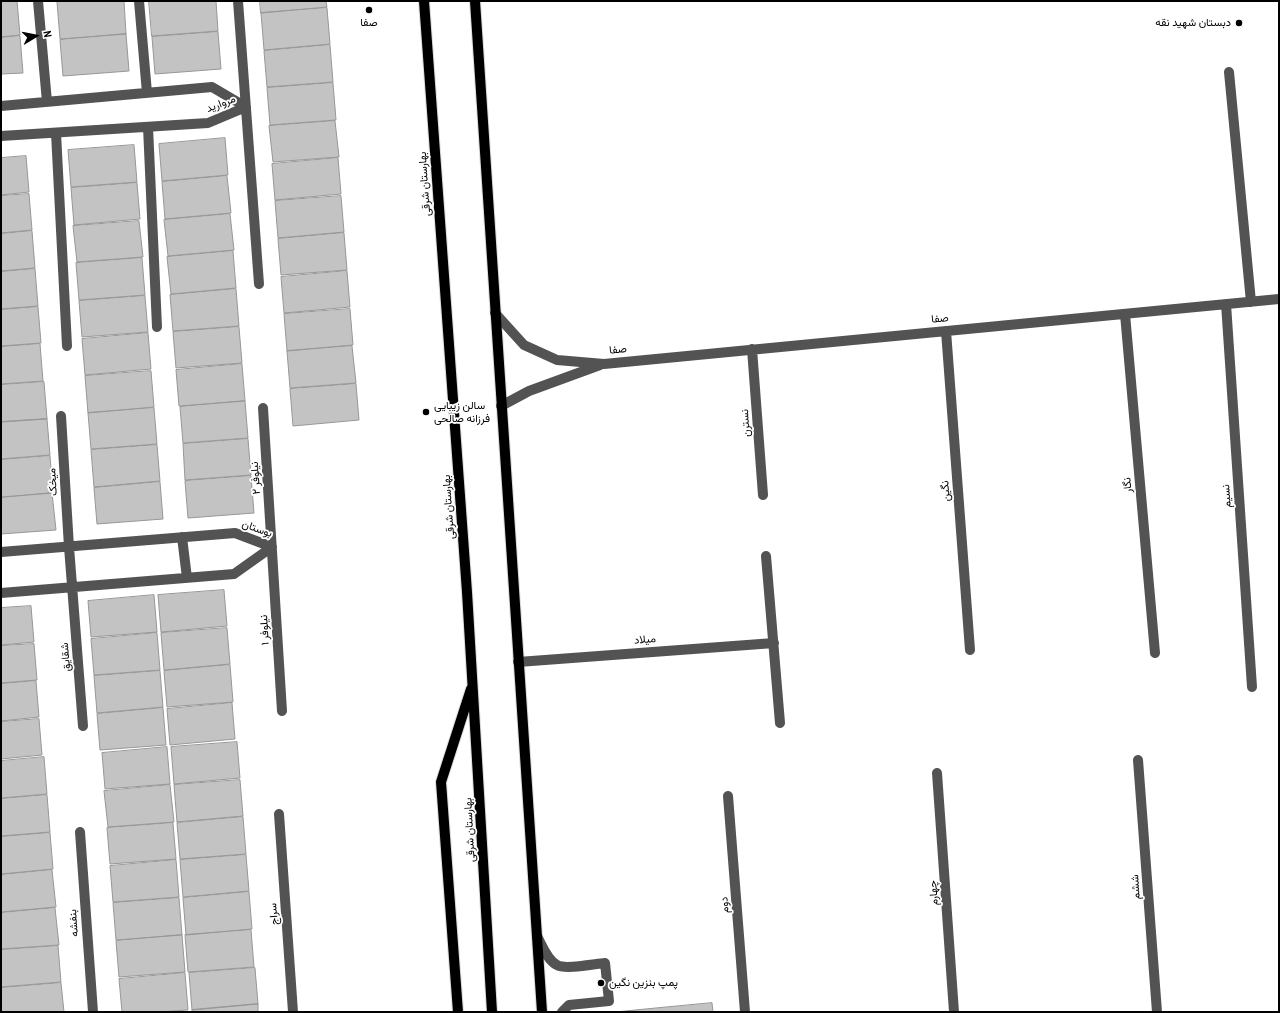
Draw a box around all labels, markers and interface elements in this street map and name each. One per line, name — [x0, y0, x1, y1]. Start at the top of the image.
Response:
marker: صفا — [364, 5, 374, 15]
north arrow — [16, 16, 56, 56]
place label: صفا — [360, 16, 378, 30]
place label: دبستان شهید نقه — [1155, 16, 1231, 30]
marker: دبستان شهید نقه — [1234, 18, 1244, 28]
text: N — [40, 29, 55, 38]
street label: مروارید — [204, 92, 238, 116]
street label: بهارستان شرقی — [416, 151, 434, 217]
street label: صفا — [931, 312, 949, 326]
street label: صفا — [609, 343, 627, 357]
place label: سالن زیبایی فرزانه صالحی — [434, 399, 490, 425]
marker: سالن زیبایی فرزانه صالحی — [421, 407, 431, 417]
street label: نسترن — [738, 409, 754, 437]
street label: نیلوفر ۲ — [248, 461, 264, 495]
street label: میخک — [46, 468, 60, 496]
street label: بهارستان شرقی — [440, 474, 458, 540]
street label: نگار — [1121, 477, 1135, 493]
street label: نگین — [939, 480, 953, 502]
street label: نسیم — [1220, 484, 1234, 508]
street label: بوستان — [240, 517, 274, 541]
street label: نیلوفر ۱ — [258, 614, 272, 646]
street label: میلاد — [634, 633, 656, 647]
street label: شقایق — [58, 642, 74, 672]
street label: بهارستان شرقی — [462, 797, 478, 863]
street label: ششم — [1129, 874, 1143, 900]
street label: چهارم — [927, 880, 941, 906]
street label: دوم — [718, 896, 732, 914]
street label: سراج — [267, 903, 281, 925]
street label: بنفشه — [66, 909, 82, 937]
place label: پمپ بنزین نگین — [609, 976, 678, 990]
marker: پمپ بنزین نگین — [596, 978, 606, 988]

